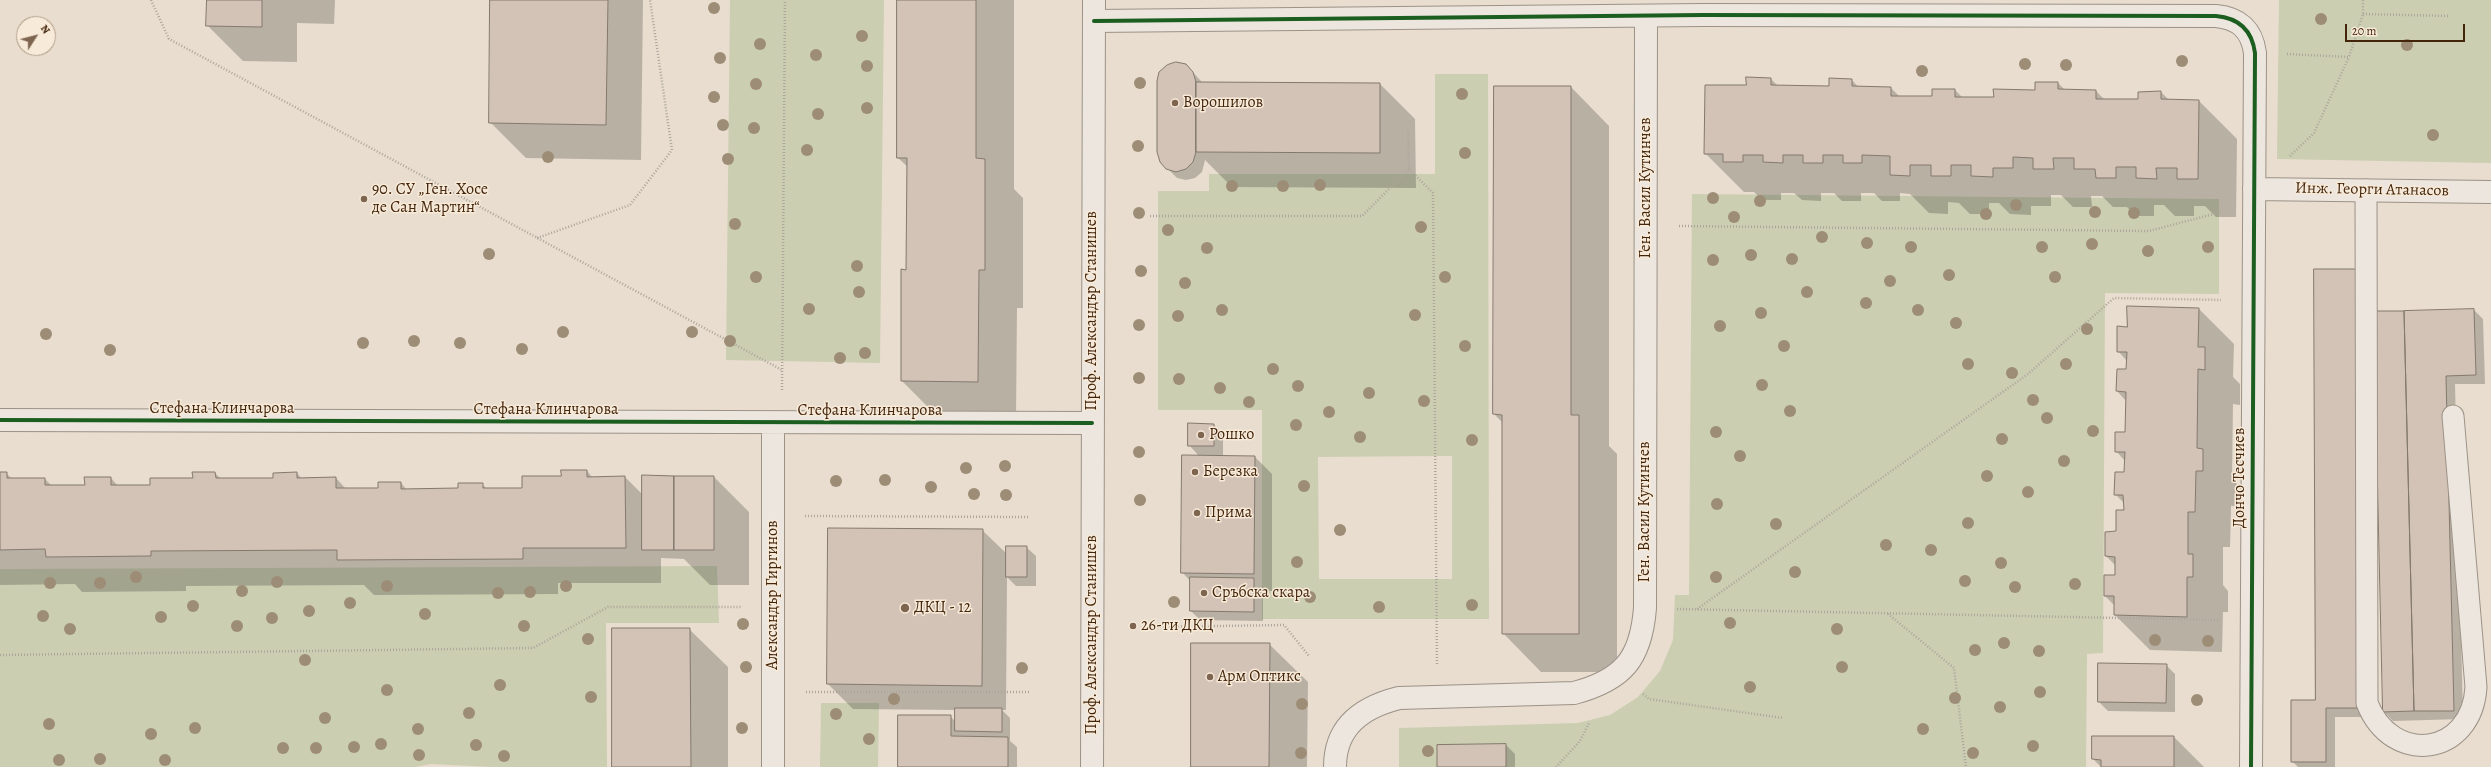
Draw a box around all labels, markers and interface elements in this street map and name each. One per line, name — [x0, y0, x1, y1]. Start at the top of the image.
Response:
north arrow — [16, 16, 56, 56]
scale bar — [2347, 16, 2467, 42]
text: N — [37, 22, 54, 37]
text: 20 m — [2352, 23, 2376, 39]
place label: Ворошилов — [1183, 93, 1263, 113]
marker: Ворошилов — [1170, 98, 1180, 108]
street label: Ген. Васил Кутинчев — [1636, 117, 1656, 259]
street label: Инж. Георги Атанасов — [2295, 179, 2449, 201]
place label: 90. СУ „Ген. Хосе де Сан Мартин“ — [372, 180, 488, 218]
marker: 90. СУ „Ген. Хосе де Сан Мартин“ — [359, 194, 369, 204]
street label: Проф. Александър Станишев — [1082, 211, 1102, 411]
street label: Стефана Клинчарова — [150, 399, 294, 419]
street label: Стефана Клинчарова — [474, 400, 618, 420]
street label: Стефана Клинчарова — [798, 401, 942, 421]
place label: Рошко — [1209, 425, 1254, 445]
street label: Дончо Тесчиев — [2230, 428, 2250, 528]
marker: Рошко — [1196, 430, 1206, 440]
street label: Ген. Васил Кутинчев — [1635, 441, 1655, 583]
place label: Березка — [1203, 462, 1258, 482]
marker: Березка — [1190, 467, 1200, 477]
place label: Прима — [1205, 503, 1252, 523]
marker: Прима — [1192, 508, 1202, 518]
street label: Александър Гиргинов — [763, 520, 783, 670]
street label: Проф. Александър Станишев — [1082, 535, 1102, 735]
place label: Сръбска скара — [1212, 583, 1310, 603]
marker: Сръбска скара — [1199, 588, 1209, 598]
place label: ДКЦ - 12 — [914, 598, 971, 618]
marker: ДКЦ - 12 — [899, 602, 911, 614]
place label: 26-ти ДКЦ — [1141, 616, 1214, 636]
marker: 26-ти ДКЦ — [1128, 621, 1138, 631]
place label: Арм Оптикс — [1218, 667, 1301, 687]
marker: Арм Оптикс — [1205, 672, 1215, 682]

